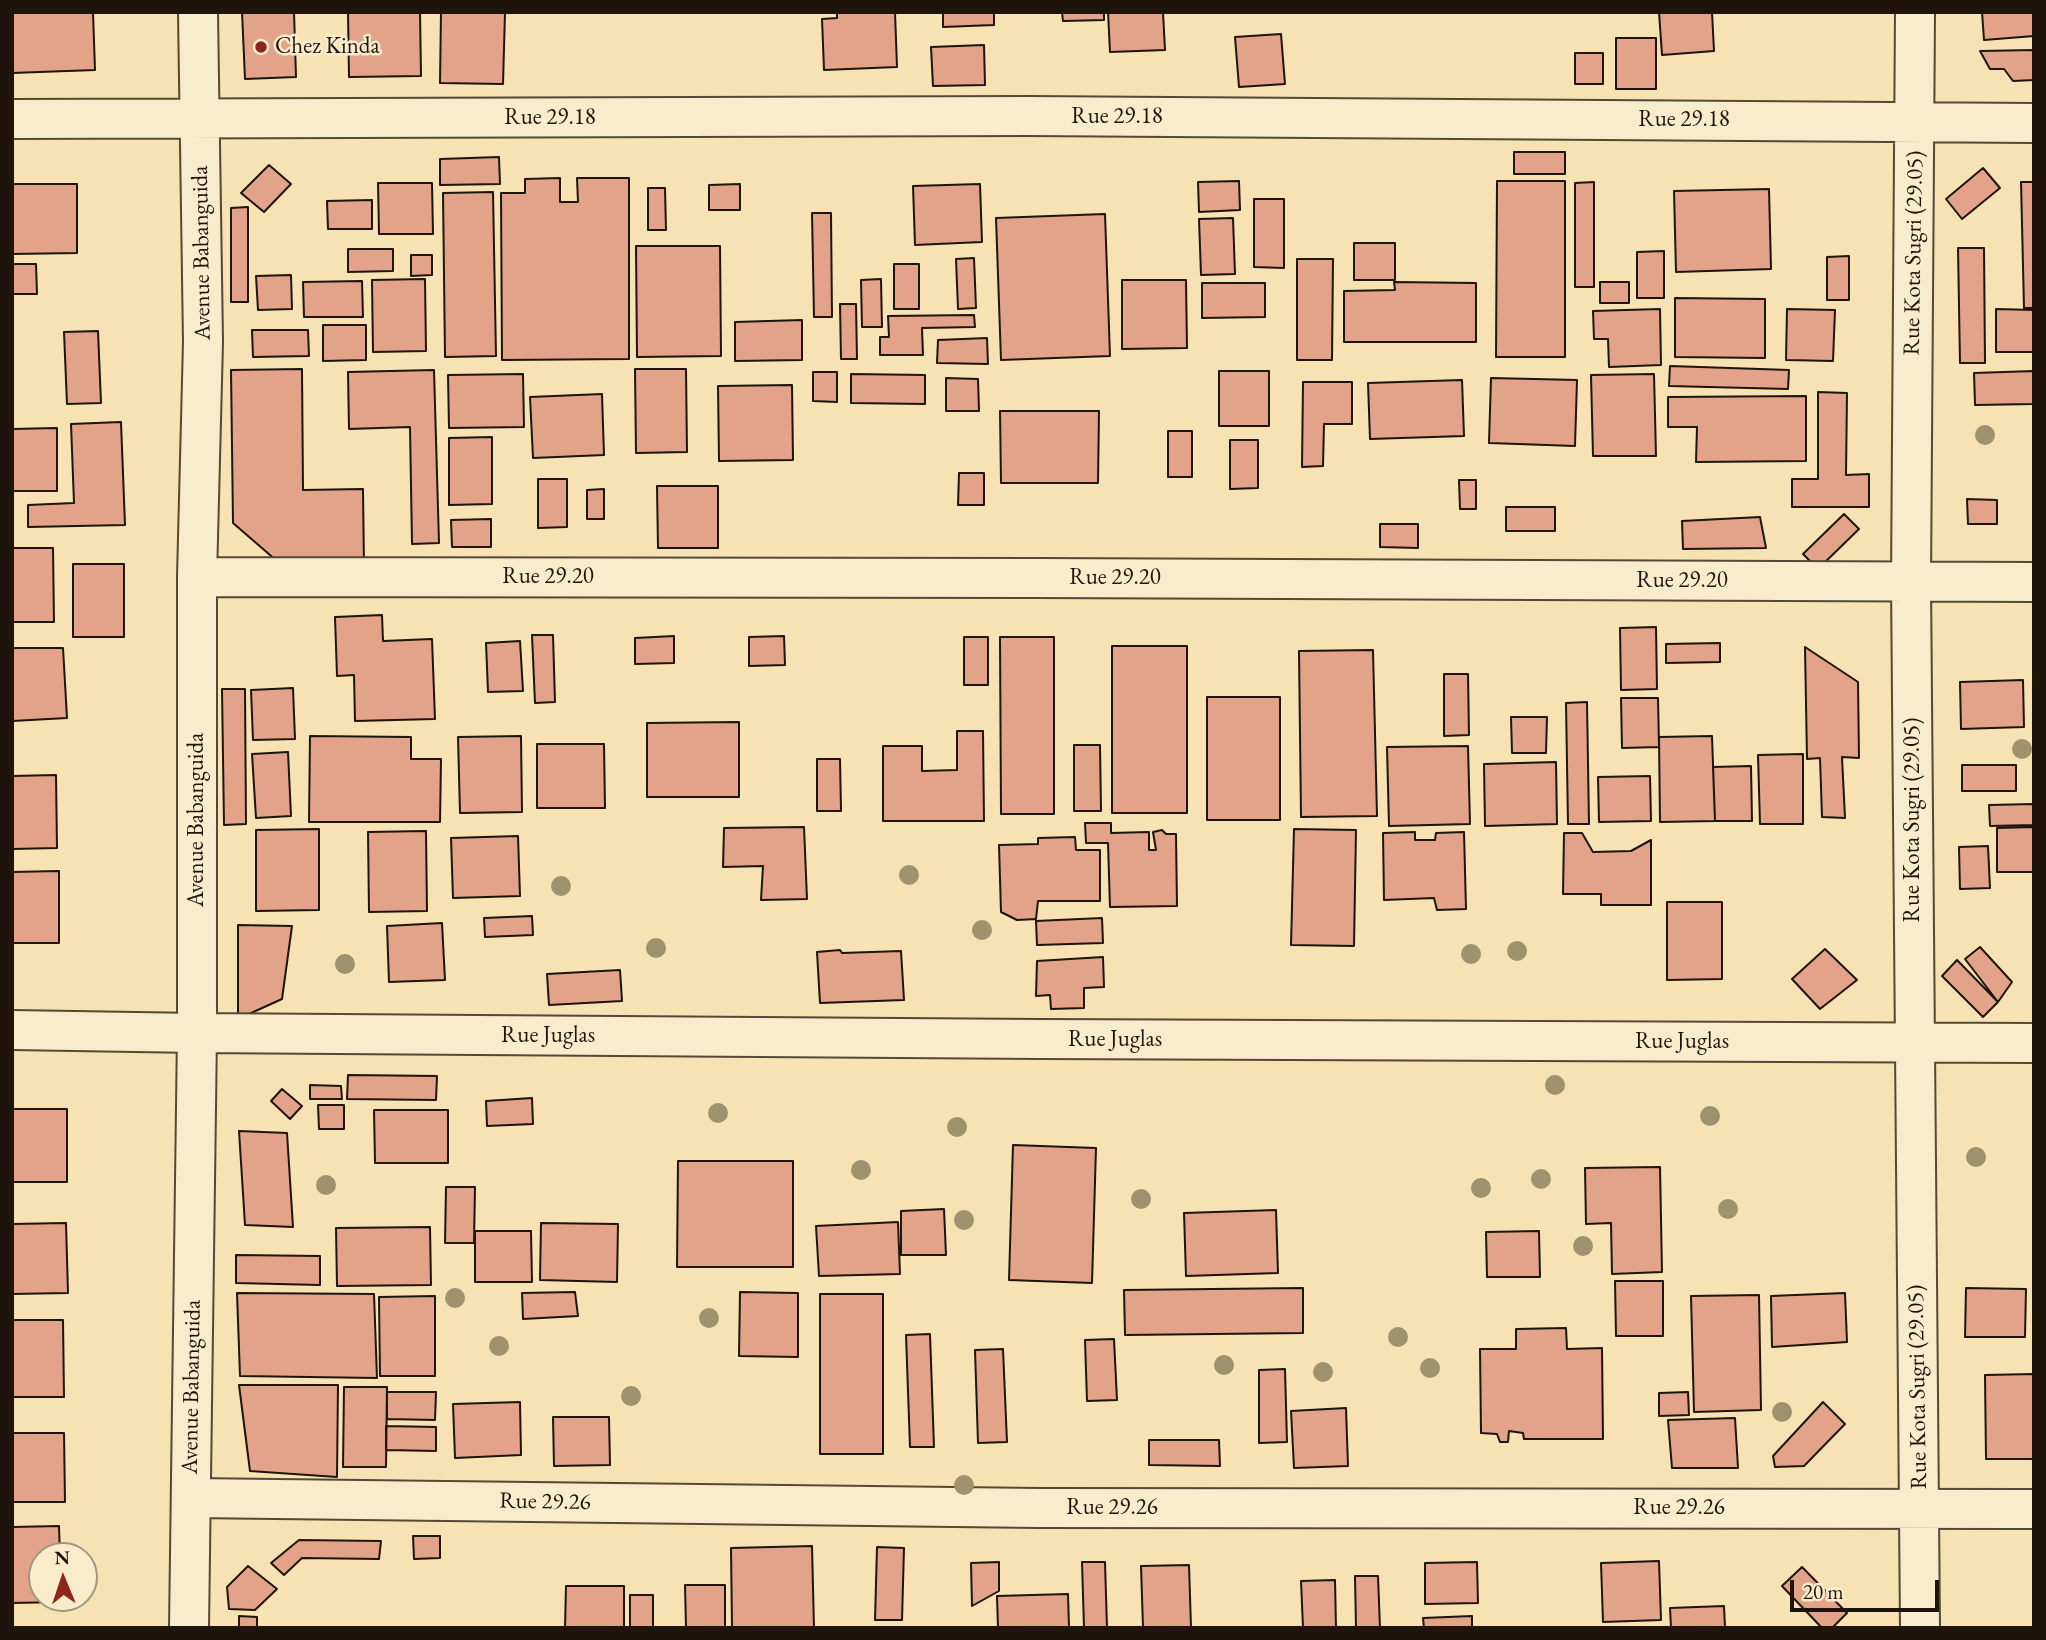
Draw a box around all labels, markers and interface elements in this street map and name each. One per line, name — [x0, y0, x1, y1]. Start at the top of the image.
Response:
place label: Chez Kinda — [275, 33, 380, 61]
marker: Chez Kinda — [253, 39, 269, 55]
street label: Rue 29.18 — [1071, 103, 1163, 131]
street label: Rue 29.18 — [504, 104, 596, 132]
street label: Rue 29.18 — [1638, 106, 1730, 134]
street label: Rue Kota Sugri (29.05) — [1898, 150, 1930, 356]
street label: Avenue Babanguida — [187, 165, 217, 341]
street label: Rue 29.20 — [502, 563, 594, 591]
street label: Rue 29.20 — [1069, 564, 1161, 592]
street label: Rue 29.20 — [1636, 567, 1728, 595]
street label: Rue Kota Sugri (29.05) — [1899, 718, 1927, 922]
street label: Avenue Babanguida — [183, 733, 211, 907]
street label: Rue Juglas — [501, 1022, 595, 1050]
street label: Rue Juglas — [1068, 1026, 1162, 1054]
street label: Rue Juglas — [1635, 1028, 1729, 1056]
street label: Rue Kota Sugri (29.05) — [1902, 1284, 1934, 1490]
street label: Avenue Babanguida — [177, 1299, 207, 1475]
street label: Rue 29.26 — [499, 1487, 591, 1517]
street label: Rue 29.26 — [1066, 1494, 1158, 1522]
street label: Rue 29.26 — [1633, 1494, 1725, 1522]
north arrow — [28, 1542, 98, 1612]
text: N — [54, 1545, 70, 1570]
scale bar — [1794, 1566, 1943, 1610]
text: 20 m — [1803, 1578, 1844, 1605]

